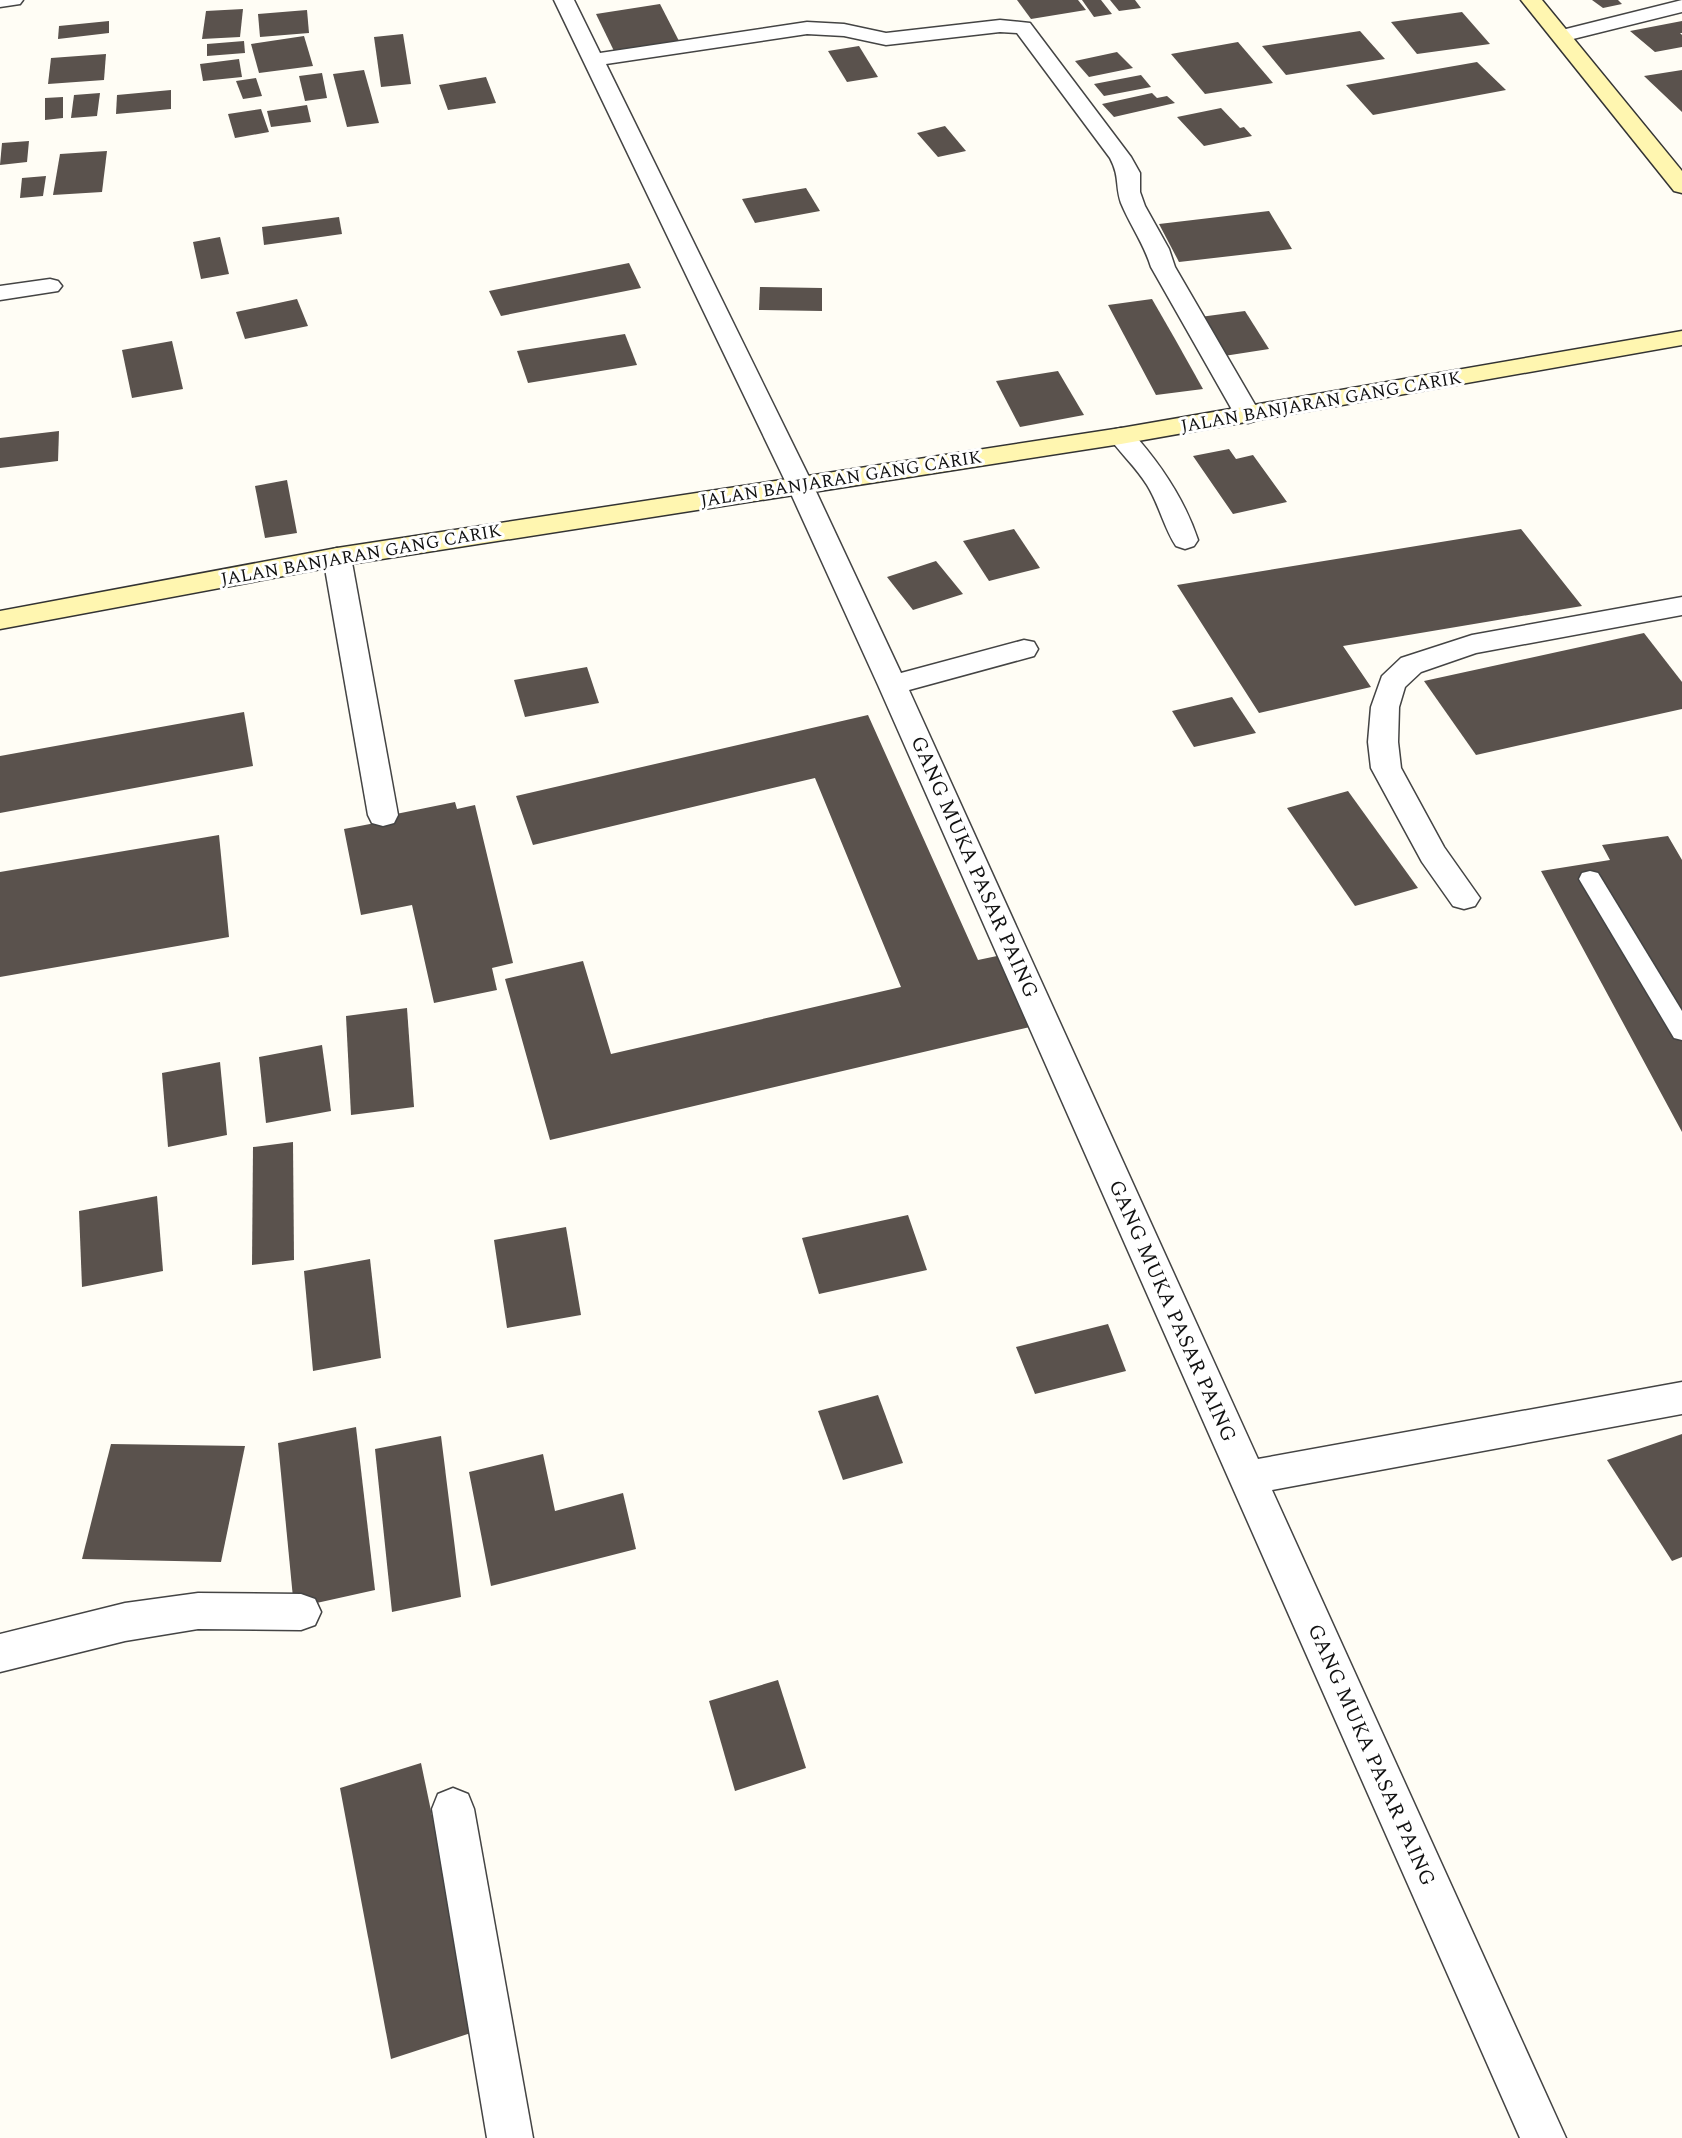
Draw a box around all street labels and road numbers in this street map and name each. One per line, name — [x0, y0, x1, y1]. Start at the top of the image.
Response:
street label: JALAN BANJARAN GANG CARIK — [1179, 364, 1463, 440]
street label: JALAN BANJARAN GANG CARIK — [698, 443, 984, 515]
street label: JALAN BANJARAN GANG CARIK — [219, 517, 503, 593]
street label: GANG MUKA PASAR PAING — [902, 731, 1046, 1003]
street label: GANG MUKA PASAR PAING — [1100, 1175, 1244, 1447]
street label: GANG MUKA PASAR PAING — [1299, 1619, 1443, 1891]

